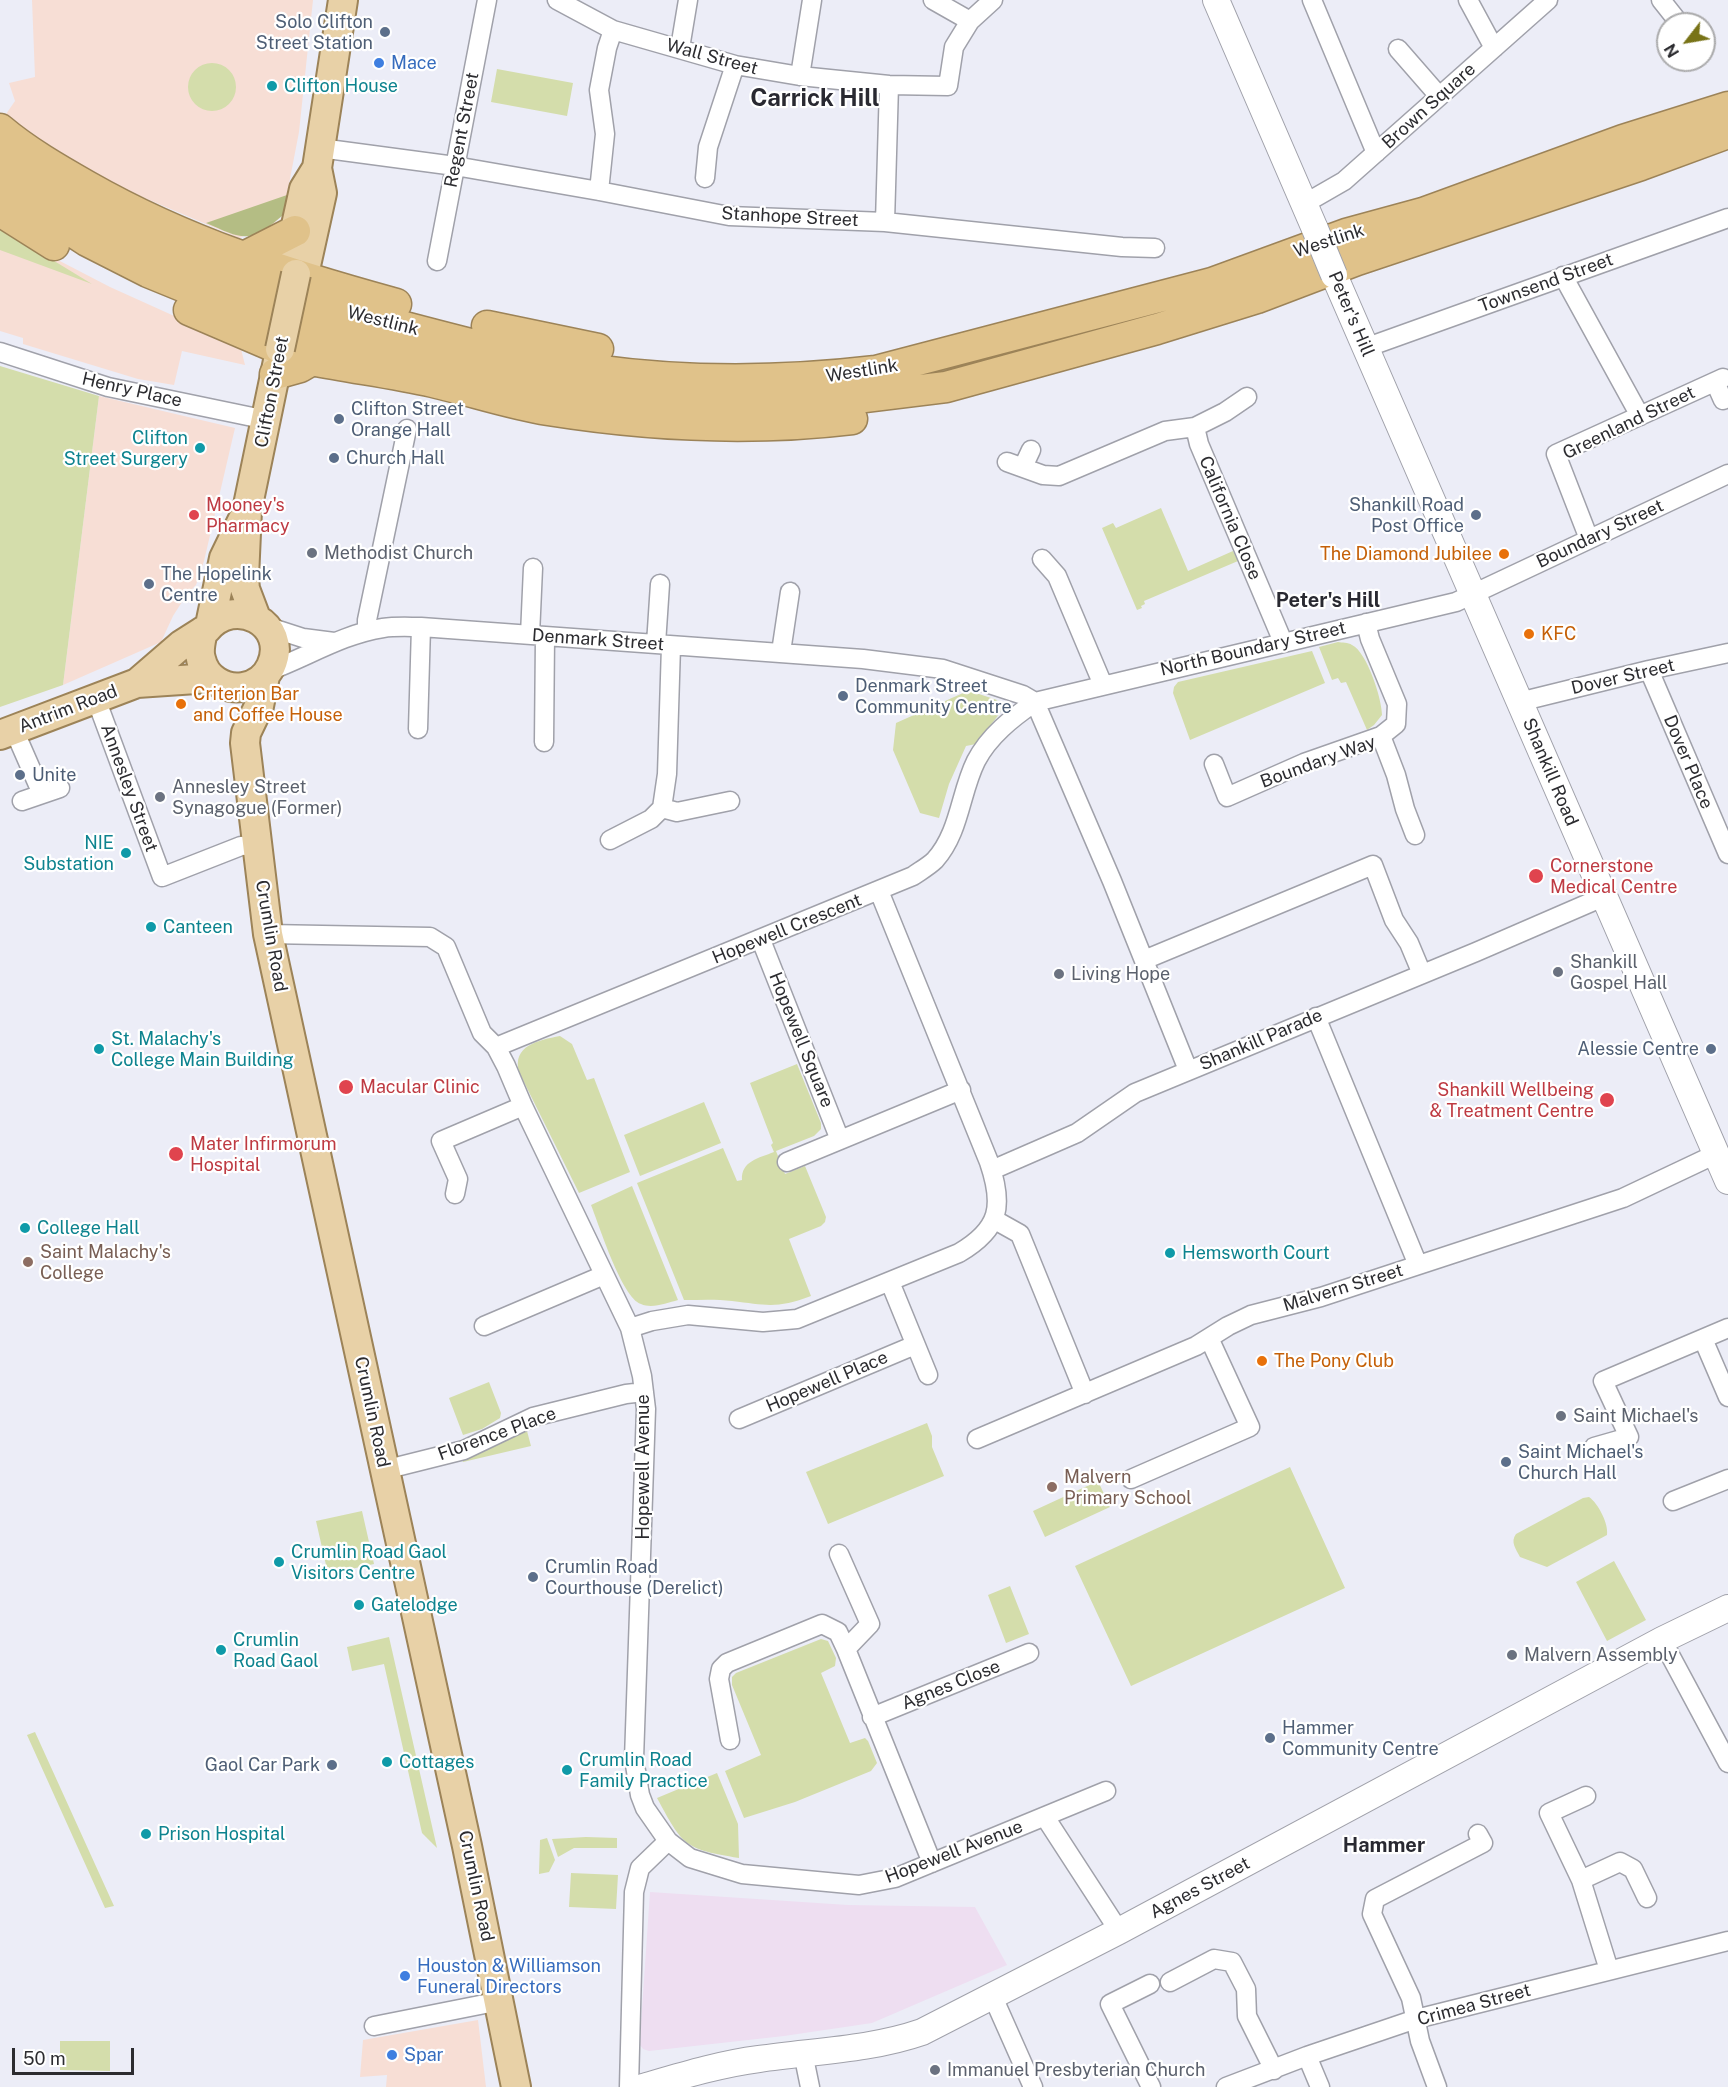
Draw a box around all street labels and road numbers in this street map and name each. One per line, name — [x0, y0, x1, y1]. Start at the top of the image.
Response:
street label: Wall Street — [664, 34, 760, 80]
street label: Brown Square — [1378, 58, 1480, 154]
street label: Regent Street — [440, 70, 484, 190]
street label: Stanhope Street — [721, 203, 859, 231]
street label: Westlink — [1291, 219, 1367, 263]
street label: Townsend Street — [1476, 249, 1616, 317]
street label: Peter's Hill — [1323, 268, 1379, 360]
street label: Westlink — [345, 302, 421, 340]
street label: Clifton Street — [251, 334, 293, 450]
street label: Westlink — [824, 355, 900, 387]
street label: Henry Place — [80, 368, 184, 412]
street label: Greenland Street — [1559, 382, 1699, 464]
street label: California Close — [1194, 453, 1266, 583]
street label: Boundary Street — [1533, 495, 1667, 573]
street label: North Boundary Street — [1158, 617, 1348, 681]
street label: Denmark Street — [531, 625, 665, 655]
street label: Dover Street — [1569, 655, 1677, 699]
street label: Antrim Road — [16, 680, 120, 738]
street label: Dover Place — [1659, 712, 1717, 812]
street label: Shankill Road — [1518, 715, 1582, 829]
street label: Annesley Street — [96, 721, 162, 855]
street label: Boundary Way — [1258, 731, 1378, 793]
street label: Crumlin Road — [251, 879, 291, 993]
street label: Hopewell Crescent — [709, 889, 865, 969]
street label: Hopewell Square — [764, 969, 838, 1111]
street label: Shankill Parade — [1196, 1004, 1326, 1076]
street label: Malvern Street — [1280, 1259, 1406, 1317]
street label: Hopewell Place — [763, 1347, 891, 1417]
street label: Crumlin Road — [350, 1355, 394, 1469]
street label: Hopewell Avenue — [632, 1394, 654, 1540]
street label: Florence Place — [435, 1403, 559, 1465]
street label: Agnes Close — [899, 1655, 1003, 1715]
street label: Hopewell Avenue — [882, 1816, 1026, 1888]
street label: Crumlin Road — [454, 1829, 498, 1943]
street label: Agnes Street — [1146, 1853, 1254, 1923]
street label: Crimea Street — [1415, 1979, 1533, 2031]

